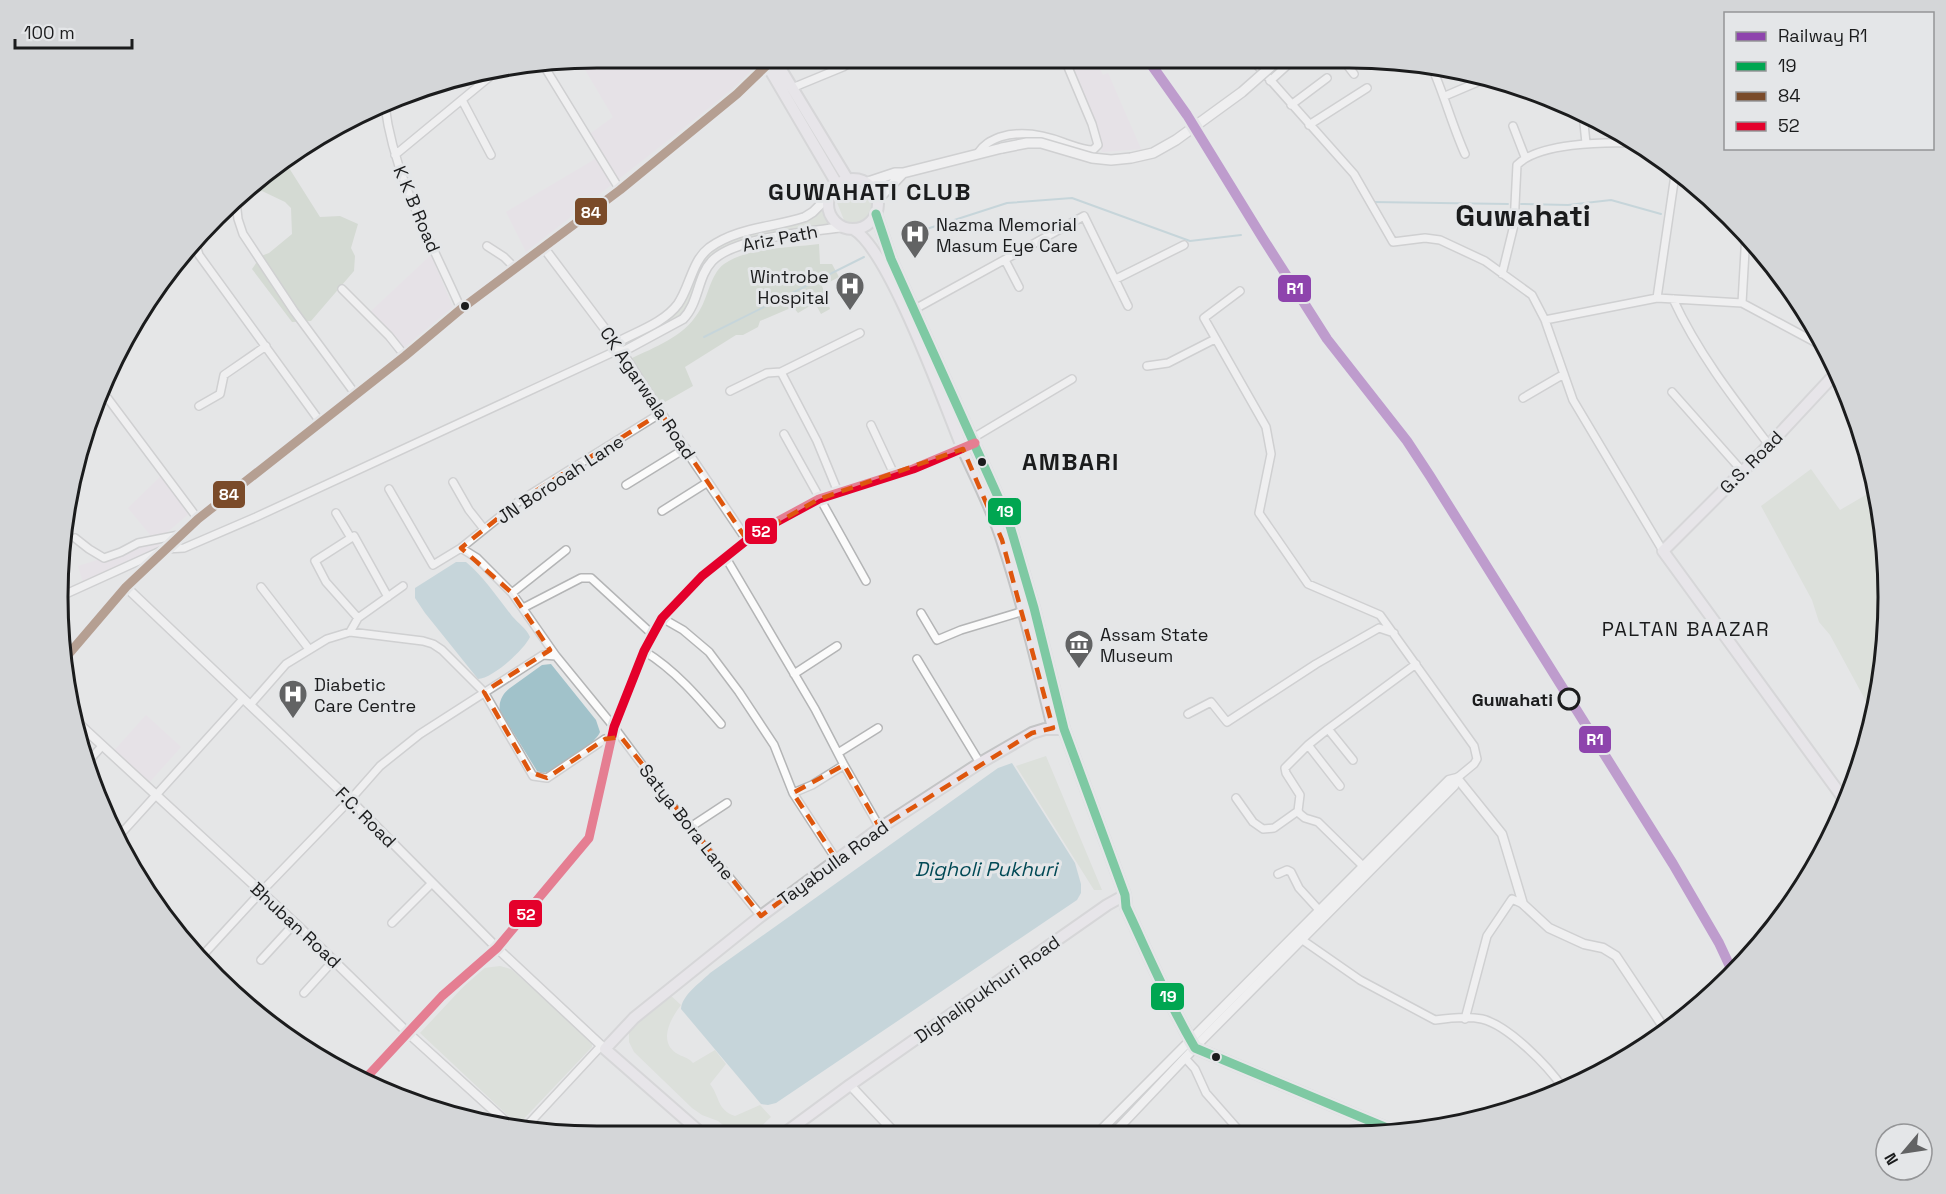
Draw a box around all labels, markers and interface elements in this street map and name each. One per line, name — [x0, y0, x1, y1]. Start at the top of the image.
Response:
scale bar — [15, 12, 132, 50]
legend — [1724, 12, 1934, 150]
text: 100 m — [24, 21, 75, 44]
text: Railway R1 — [1778, 24, 1867, 47]
text: 19 — [1778, 54, 1797, 77]
text: 84 — [1778, 84, 1800, 107]
text: 52 — [1778, 114, 1800, 137]
street label: K K B Road — [388, 162, 446, 256]
district label: GUWAHATI CLUB — [768, 176, 972, 207]
district label: Guwahati — [1455, 196, 1591, 235]
line badge: 84 — [574, 197, 608, 226]
text: 84 — [581, 202, 601, 223]
place label: Nazma Memorial Masum Eye Care — [936, 213, 1078, 257]
hospital icon: Nazma Memorial Masum Eye Care — [899, 218, 931, 260]
street label: Ariz Path — [740, 219, 820, 257]
place label: Wintrobe Hospital — [750, 265, 829, 309]
hospital icon: Wintrobe Hospital — [834, 270, 866, 312]
line badge: R1 — [1277, 274, 1312, 303]
text: R1 — [1286, 278, 1304, 299]
unlabelled marker — [459, 300, 471, 312]
street label: CK Agarwala Road — [595, 322, 701, 464]
street label: G.S. Road — [1714, 425, 1788, 499]
street label: JN Borooah Lane — [492, 429, 628, 529]
district label: AMBARI — [1022, 446, 1120, 477]
unlabelled marker — [976, 456, 988, 468]
line badge: 84 — [212, 480, 246, 509]
text: 84 — [219, 484, 239, 505]
line badge: 19 — [987, 497, 1022, 526]
text: 19 — [996, 501, 1014, 522]
line badge: 52 — [744, 517, 778, 545]
text: 52 — [752, 521, 770, 542]
district label: PALTAN BAAZAR — [1602, 616, 1770, 642]
place label: Assam State Museum — [1100, 623, 1208, 667]
museum icon: Assam State Museum — [1063, 628, 1095, 670]
place label: Diabetic Care Centre — [314, 673, 416, 717]
hospital icon: Diabetic Care Centre — [277, 678, 309, 720]
place label: Guwahati — [1472, 688, 1553, 711]
marker: Guwahati — [1558, 688, 1580, 710]
line badge: R1 — [1578, 725, 1612, 754]
text: R1 — [1586, 729, 1604, 750]
street label: Satya Bora Lane — [634, 759, 740, 885]
street label: F.C. Road — [331, 782, 401, 852]
street label: Tayabulla Road — [773, 815, 893, 911]
water label: Digholi Pukhuri — [915, 856, 1059, 882]
street label: Bhuban Road — [246, 877, 346, 973]
line badge: 52 — [508, 899, 543, 928]
text: 52 — [517, 904, 535, 925]
street label: Dighalipukhuri Road — [910, 930, 1064, 1048]
line badge: 19 — [1150, 982, 1185, 1011]
text: 19 — [1159, 986, 1177, 1007]
unlabelled marker — [1210, 1051, 1222, 1063]
north arrow — [1874, 1122, 1934, 1182]
text: N — [1880, 1149, 1903, 1169]

